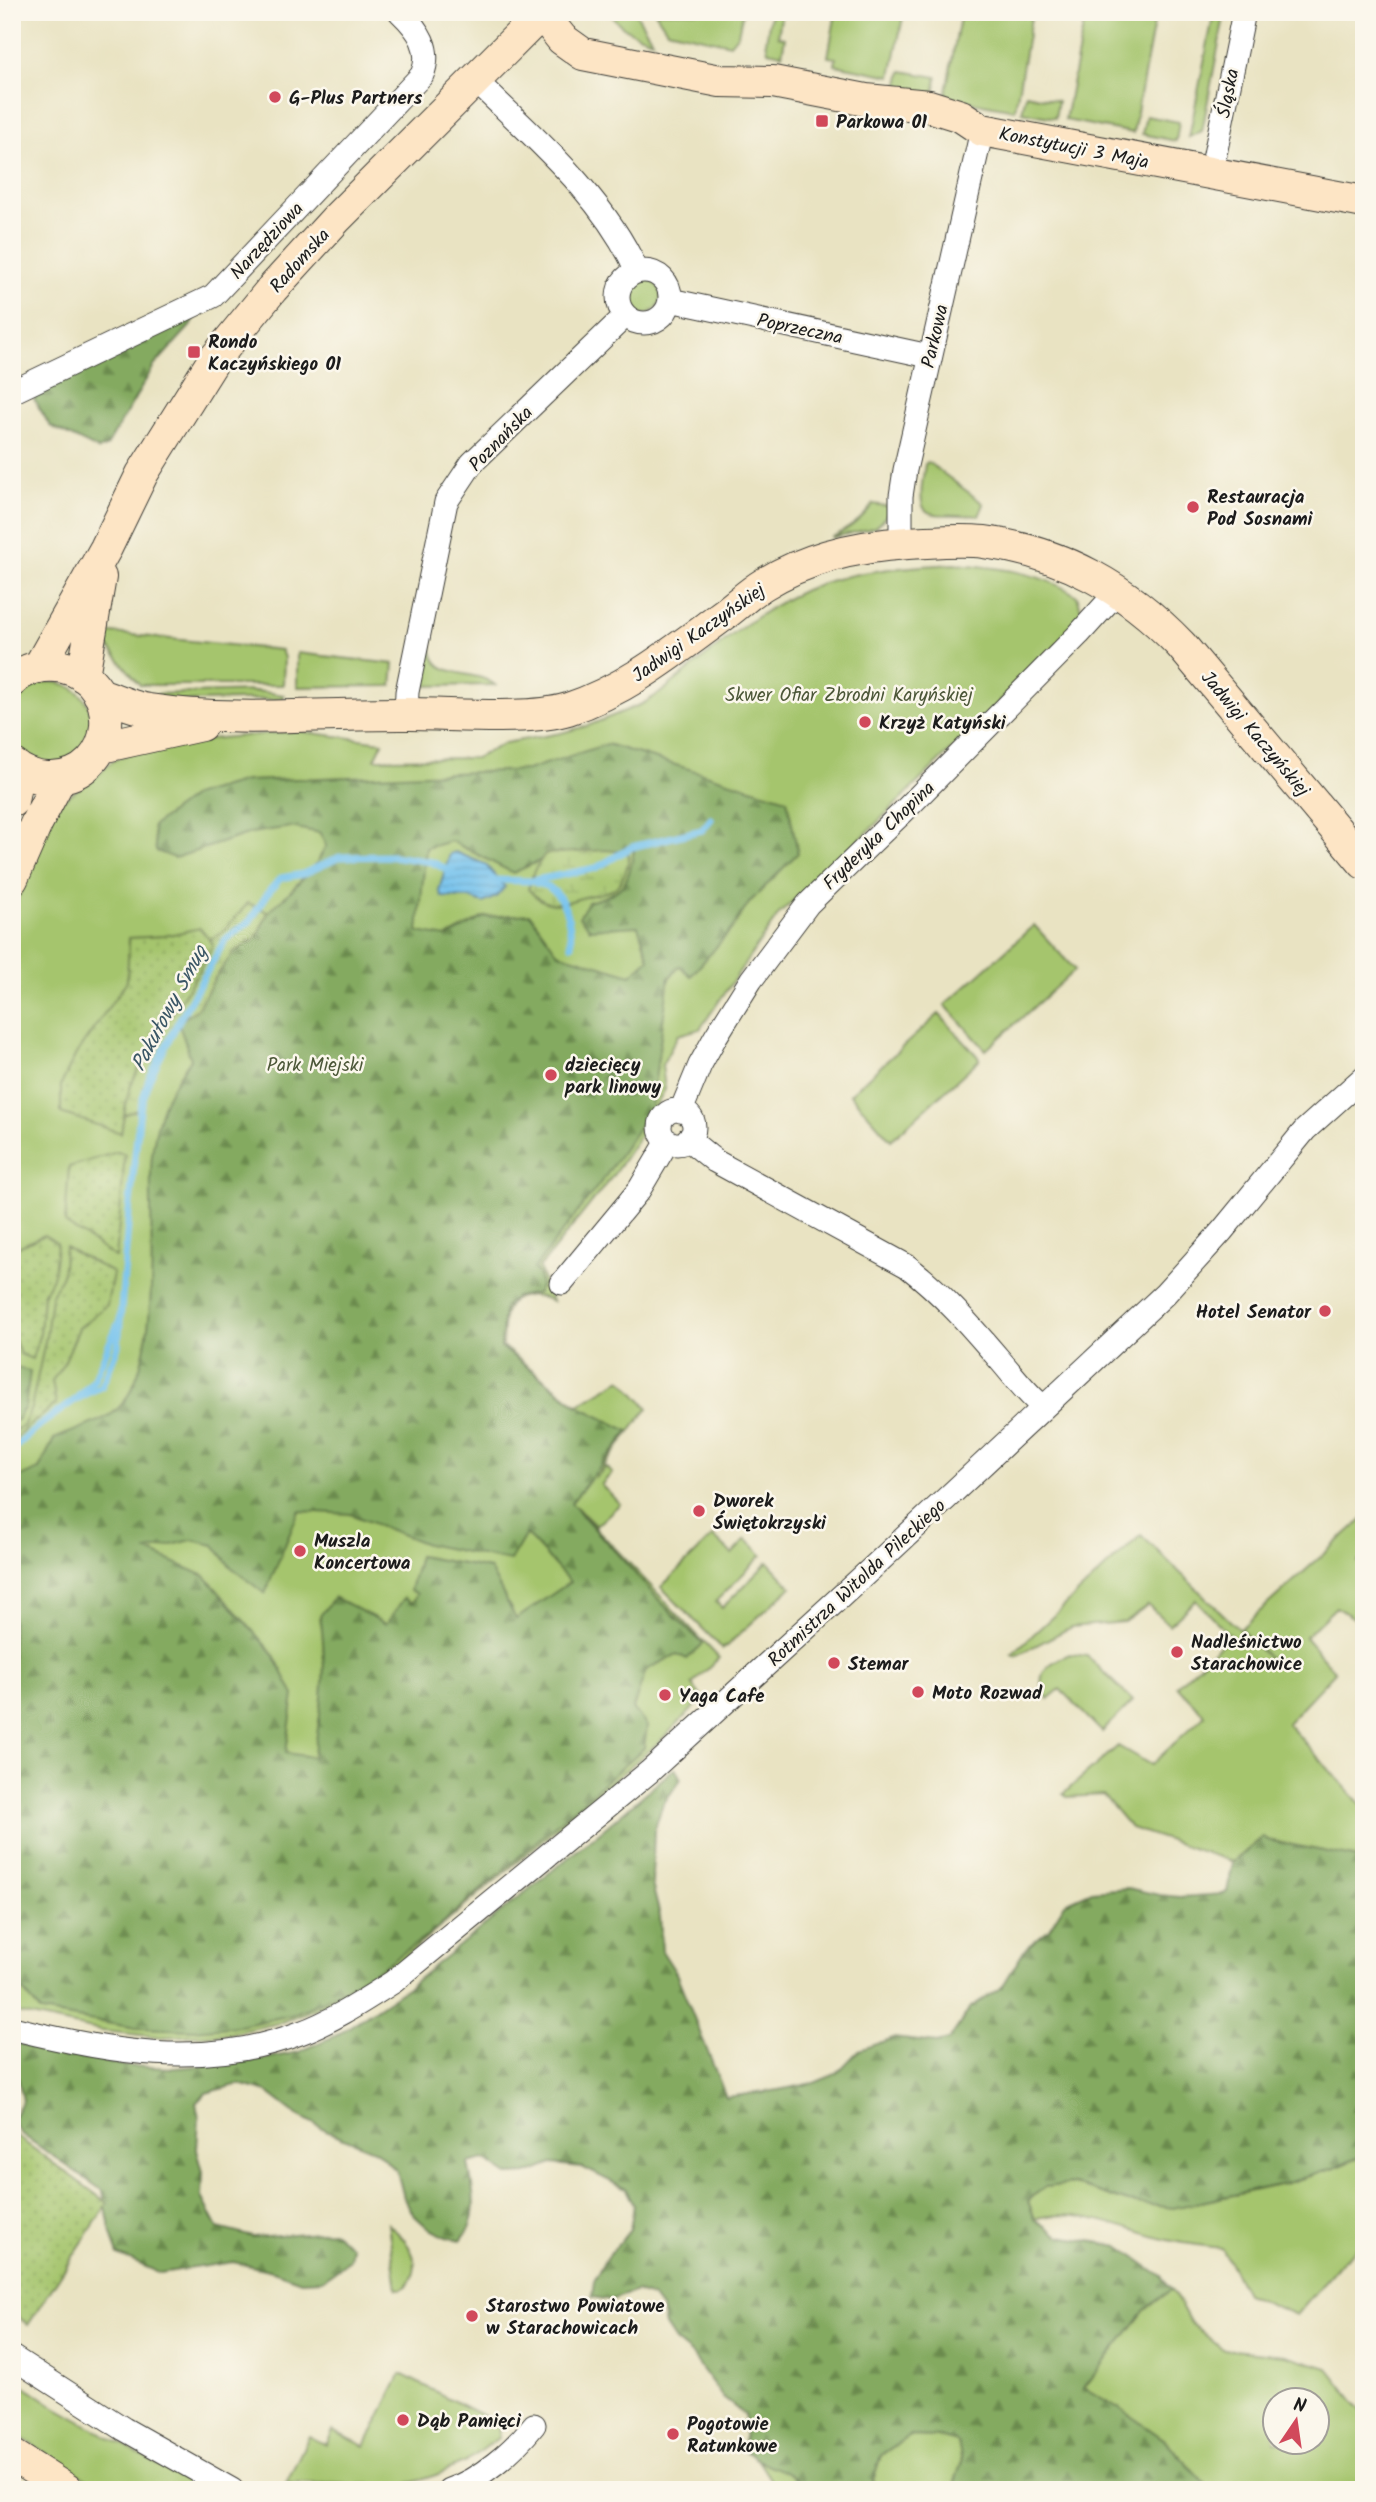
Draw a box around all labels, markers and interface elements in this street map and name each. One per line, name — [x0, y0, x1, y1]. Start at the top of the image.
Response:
street label: Śląska — [1210, 66, 1248, 121]
place label: G-Plus Partners — [289, 84, 423, 114]
marker: G-Plus Partners — [267, 89, 283, 105]
place label: Parkowa 01 — [836, 108, 927, 138]
marker: Parkowa 01 — [814, 113, 830, 129]
street label: Konstytucji 3 Maja — [996, 120, 1151, 178]
street label: Narzędziowa — [223, 196, 312, 287]
street label: Radomska — [263, 222, 338, 301]
street label: Parkowa — [914, 302, 958, 371]
street label: Poprzeczna — [754, 306, 845, 354]
place label: Rondo Kaczyńskiego 01 — [208, 328, 341, 380]
marker: Rondo Kaczyńskiego 01 — [186, 344, 202, 360]
street label: Poznańska — [462, 399, 541, 479]
place label: Restauracja Pod Sosnami — [1207, 483, 1313, 535]
marker: Restauracja Pod Sosnami — [1185, 499, 1201, 515]
street label: Jadwigi Kaczyńskiej — [626, 576, 773, 691]
street label: Jadwigi Kaczyńskiej — [1193, 665, 1317, 805]
park label: Skwer Ofiar Zbrodni Karyńskiej — [725, 681, 974, 711]
place label: Krzyż Katyński — [879, 709, 1007, 739]
marker: Krzyż Katyński — [857, 714, 873, 730]
street label: Fryderyka Chopina — [816, 775, 943, 898]
water label: Pakułowy Smug — [123, 939, 218, 1078]
park label: Park Miejski — [267, 1051, 365, 1081]
place label: dziecięcy park linowy — [564, 1051, 661, 1103]
marker: dziecięcy park linowy — [543, 1067, 559, 1083]
place label: Hotel Senator — [1196, 1298, 1312, 1328]
marker: Hotel Senator — [1317, 1303, 1333, 1319]
place label: Dworek Świętokrzyski — [713, 1487, 827, 1539]
street label: Rotmistrza Witolda Pileckiego — [761, 1492, 954, 1675]
marker: Dworek Świętokrzyski — [691, 1503, 707, 1519]
place label: Muszla Koncertowa — [314, 1527, 411, 1579]
marker: Muszla Koncertowa — [292, 1543, 308, 1559]
place label: Nadleśnictwo Starachowice — [1191, 1628, 1302, 1680]
marker: Nadleśnictwo Starachowice — [1169, 1644, 1185, 1660]
place label: Stemar — [848, 1650, 910, 1680]
marker: Stemar — [826, 1655, 842, 1671]
place label: Moto Rozwad — [932, 1679, 1043, 1709]
place label: Yaga Cafe — [679, 1682, 764, 1712]
marker: Moto Rozwad — [910, 1684, 926, 1700]
marker: Yaga Cafe — [657, 1687, 673, 1703]
place label: Starostwo Powiatowe w Starachowicach — [486, 2292, 664, 2344]
marker: Starostwo Powiatowe w Starachowicach — [464, 2308, 480, 2324]
north arrow — [1260, 2386, 1330, 2456]
text: N — [1290, 2390, 1309, 2422]
place label: Dąb Pamięci — [417, 2407, 522, 2437]
place label: Pogotowie Ratunkowe — [687, 2410, 777, 2462]
marker: Dąb Pamięci — [395, 2412, 411, 2428]
marker: Pogotowie Ratunkowe — [665, 2426, 681, 2442]

